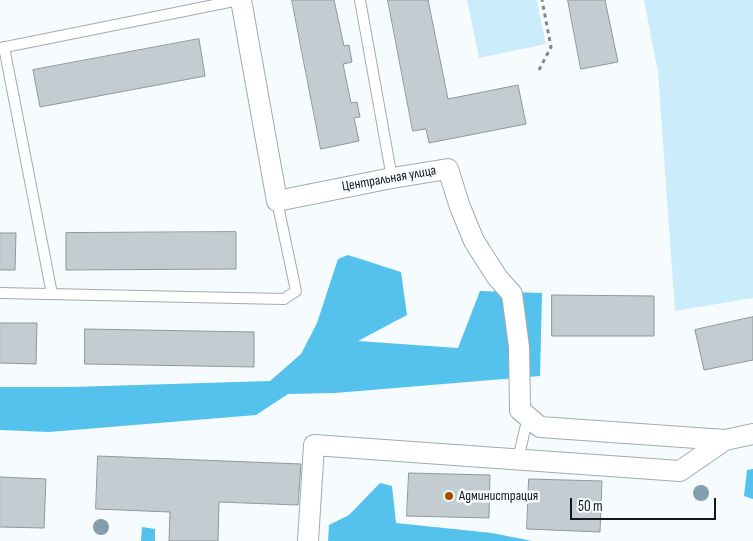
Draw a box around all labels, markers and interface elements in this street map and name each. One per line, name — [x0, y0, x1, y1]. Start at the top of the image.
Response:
street label: Центральная улица — [341, 162, 437, 196]
place label: Администрация — [459, 488, 538, 504]
scale bar — [573, 488, 719, 520]
marker: Администрация — [443, 490, 455, 502]
text: 50 m — [578, 497, 603, 516]

